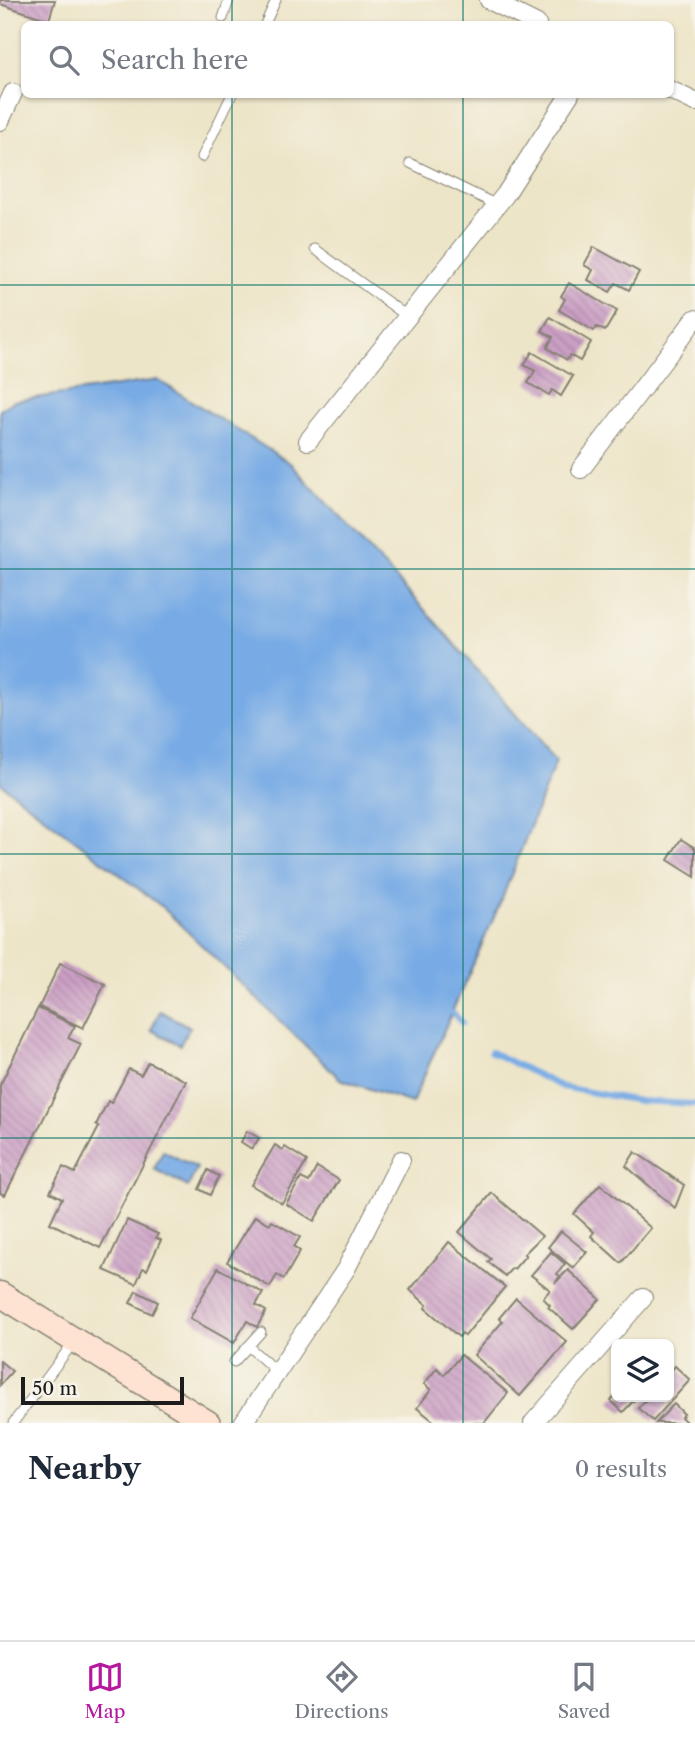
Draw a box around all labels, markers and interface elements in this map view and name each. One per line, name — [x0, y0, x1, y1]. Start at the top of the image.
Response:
search box — [21, 21, 674, 98]
icon: search — [45, 41, 83, 79]
text: Search here — [101, 44, 248, 76]
map controls — [611, 1339, 674, 1402]
button: layers — [611, 1339, 674, 1402]
scale bar — [21, 1374, 184, 1406]
text: 50 m — [32, 1377, 77, 1400]
text: Nearby — [28, 1450, 141, 1487]
text: 0 results — [575, 1455, 667, 1483]
tab: Map — [85, 1658, 125, 1723]
tab: Directions — [295, 1658, 388, 1723]
tab: Saved — [558, 1658, 610, 1723]

